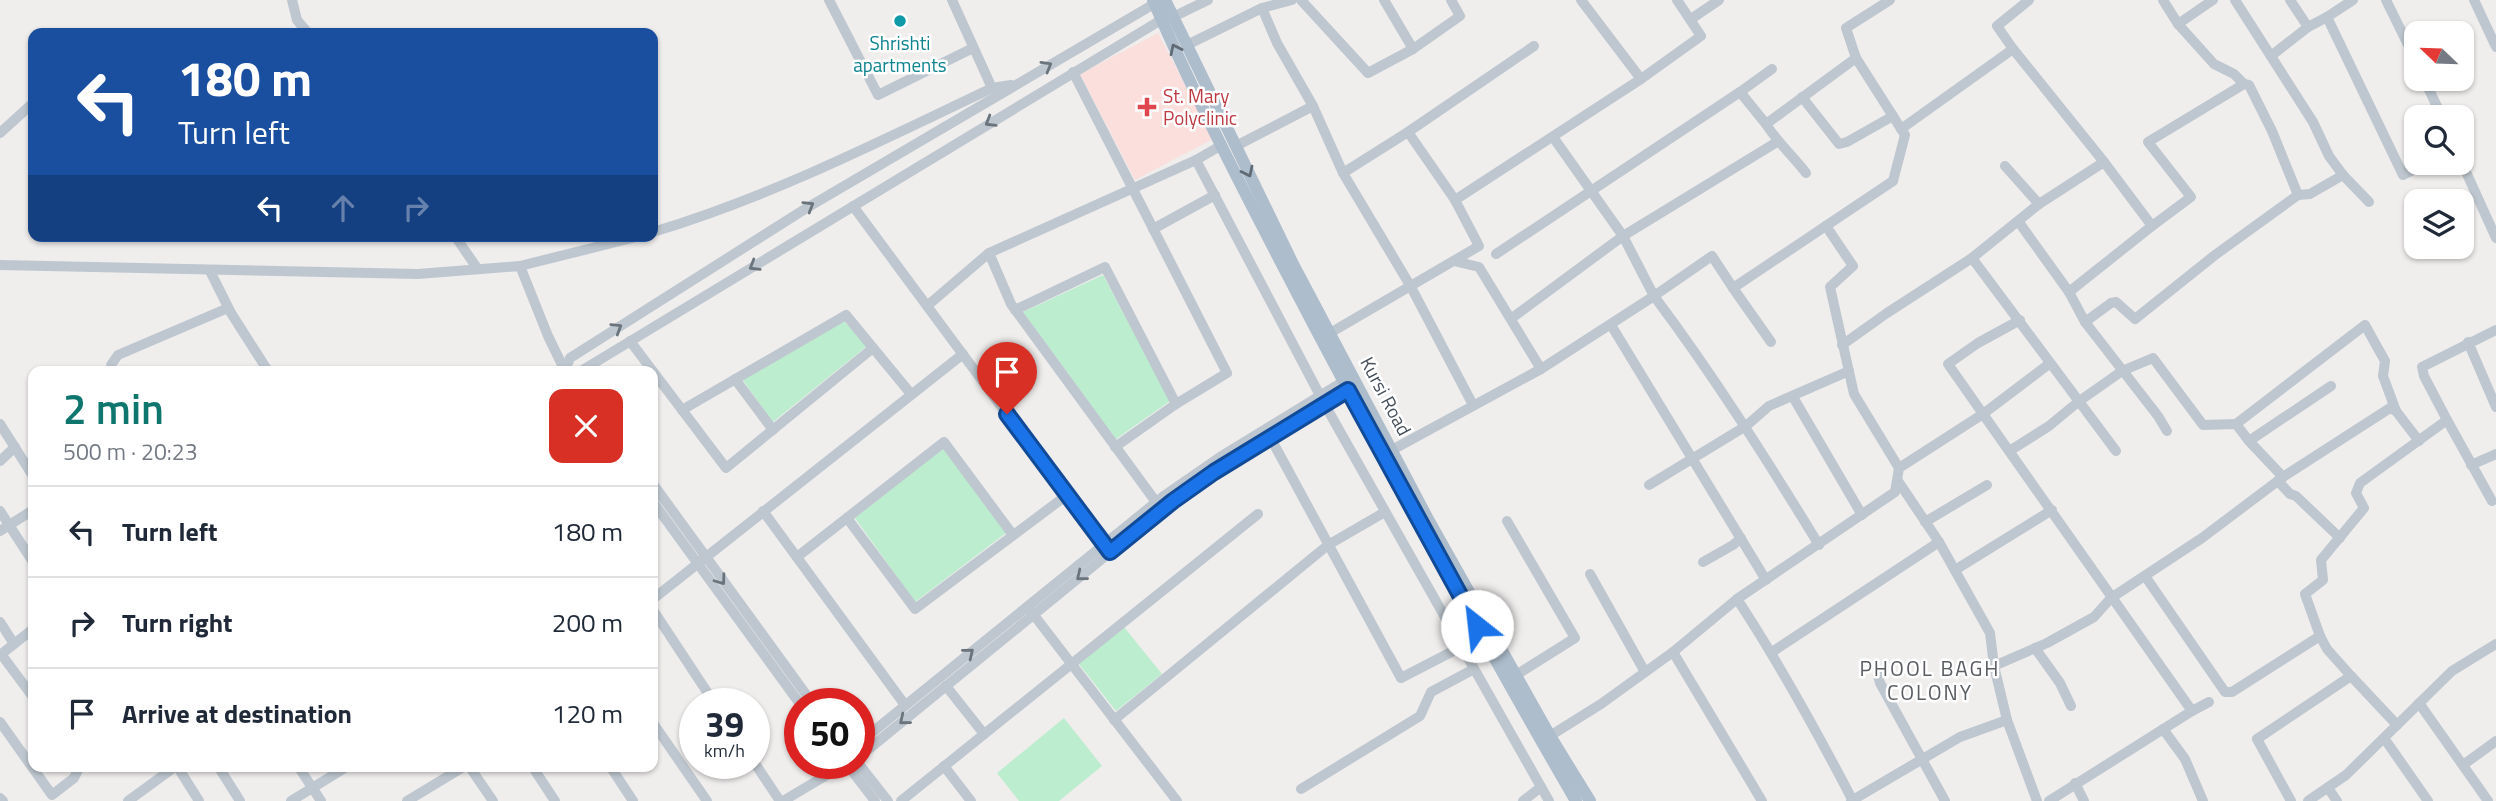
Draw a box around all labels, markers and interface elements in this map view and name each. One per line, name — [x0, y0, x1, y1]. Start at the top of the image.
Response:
marker: Shrishti apartments — [892, 13, 908, 29]
north arrow — [2404, 21, 2474, 91]
map controls — [2404, 21, 2474, 259]
place label: Shrishti apartments — [853, 28, 947, 79]
text: 180 m — [178, 40, 312, 115]
one-way arrow — [1170, 44, 1184, 56]
icon: left — [63, 56, 154, 147]
one-way arrow — [1040, 62, 1053, 75]
place label: St. Mary Polyclinic — [1163, 81, 1237, 132]
marker: St. Mary Polyclinic — [1137, 97, 1157, 117]
button: search — [2404, 105, 2474, 175]
text: Turn left — [178, 108, 290, 156]
one-way arrow — [985, 114, 998, 127]
one-way arrow — [1240, 165, 1254, 177]
icon: left — [251, 189, 289, 227]
icon: ahead — [324, 189, 362, 227]
icon: right — [397, 189, 435, 227]
button: layers — [2404, 189, 2474, 259]
one-way arrow — [802, 202, 815, 215]
one-way arrow — [748, 258, 761, 271]
one-way arrow — [609, 324, 622, 337]
pin — [977, 342, 1037, 414]
street label: Kursi Road — [1354, 351, 1419, 440]
icon: arrive — [988, 353, 1026, 391]
text: 2 min — [63, 376, 164, 440]
button: close — [549, 389, 623, 463]
text: 500 m · 20:23 — [63, 434, 198, 469]
text: Turn left — [122, 512, 217, 551]
text: 180 m — [552, 512, 623, 551]
icon: left — [63, 513, 101, 551]
one-way arrow — [1076, 568, 1089, 580]
one-way arrow — [713, 572, 725, 584]
position arrow — [1440, 589, 1514, 663]
text: Turn right — [122, 603, 233, 642]
text: 200 m — [552, 603, 623, 642]
icon: right — [63, 604, 101, 642]
one-way arrow — [960, 649, 973, 661]
district label: PHOOL BAGH COLONY — [1859, 652, 2001, 708]
speed limit sign: 50 — [784, 688, 875, 779]
text: Arrive at destination — [122, 694, 352, 733]
text: 120 m — [552, 694, 623, 733]
icon: arrive — [63, 695, 101, 733]
text: 39 — [705, 697, 744, 751]
one-way arrow — [900, 712, 913, 724]
text: km/h — [704, 737, 745, 764]

